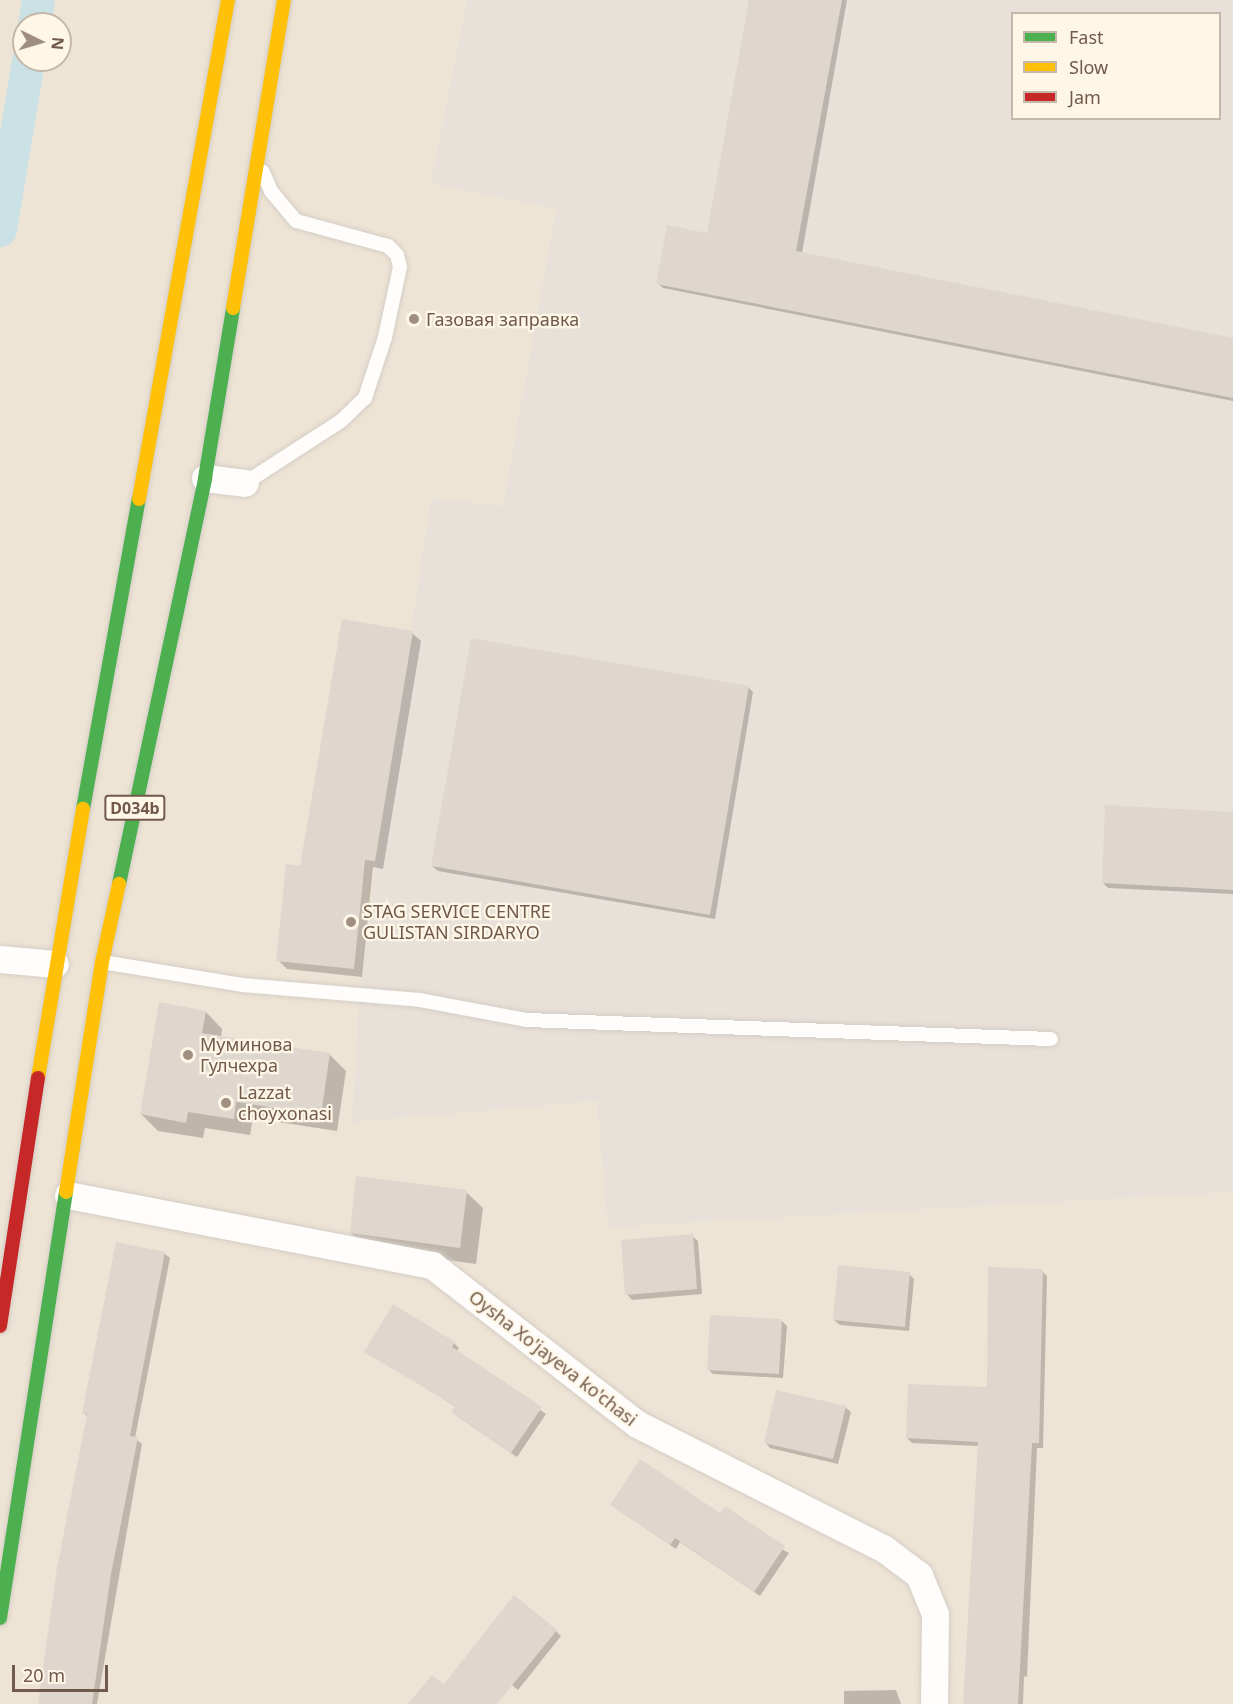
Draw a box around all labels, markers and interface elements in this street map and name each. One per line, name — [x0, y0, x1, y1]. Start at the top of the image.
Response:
north arrow — [12, 12, 72, 72]
legend — [1011, 12, 1221, 120]
text: Fast — [1069, 25, 1104, 49]
text: N — [46, 36, 69, 51]
text: Slow — [1069, 55, 1108, 79]
text: Jam — [1069, 85, 1101, 109]
place label: Газовая заправка — [426, 308, 579, 330]
marker: Газовая заправка — [407, 312, 421, 326]
road number: D034b — [104, 795, 166, 821]
place label: STAG SERVICE CENTRE GULISTAN SIRDARYO — [363, 901, 551, 944]
marker: STAG SERVICE CENTRE GULISTAN SIRDARYO — [344, 915, 358, 929]
place label: Муминова Гулчехра — [200, 1034, 292, 1076]
marker: Муминова Гулчехра — [181, 1048, 195, 1062]
place label: Lazzat choyxonasi — [238, 1082, 332, 1124]
marker: Lazzat choyxonasi — [219, 1096, 233, 1110]
street label: Oysha Xo'jayeva ko'chasi — [465, 1286, 641, 1430]
scale bar — [15, 1653, 111, 1691]
text: 20 m — [23, 1663, 65, 1687]

